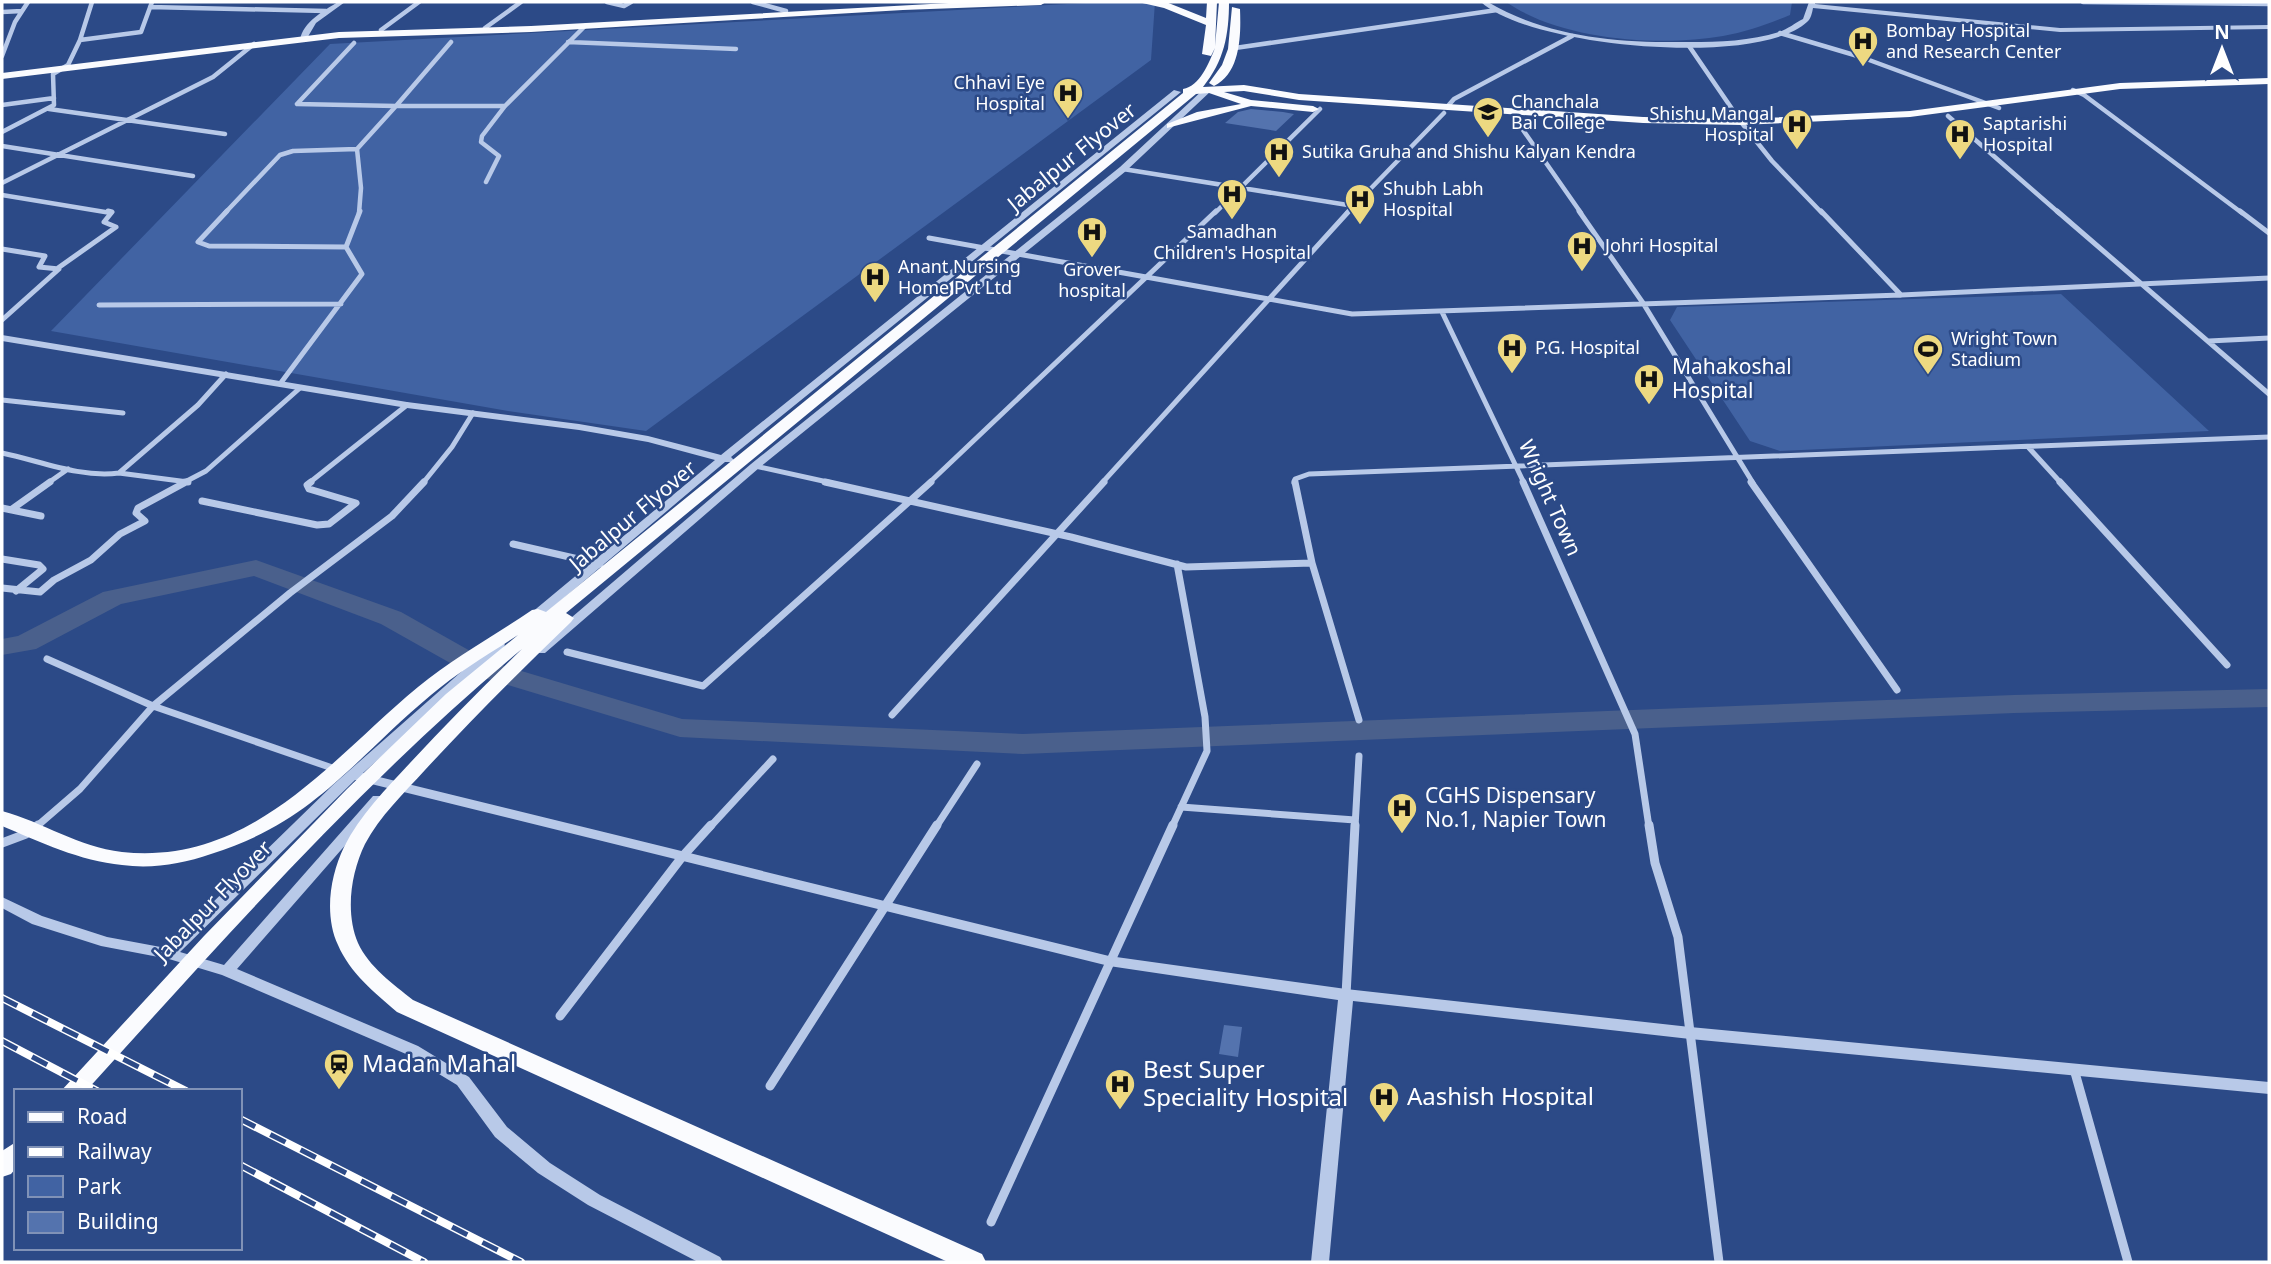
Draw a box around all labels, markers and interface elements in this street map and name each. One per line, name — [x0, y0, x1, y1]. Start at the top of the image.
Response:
north arrow — [2187, 14, 2257, 84]
place label: Bombay Hospital and Research Center — [1886, 18, 2062, 63]
text: N — [2214, 19, 2230, 45]
hospital icon: Bombay Hospital and Research Center — [1846, 24, 1880, 68]
place label: Chhavi Eye Hospital — [953, 70, 1045, 115]
hospital icon: Chhavi Eye Hospital — [1051, 76, 1085, 120]
place label: Chanchala Bai College — [1511, 89, 1605, 134]
street label: Jabalpur Flyover — [1000, 95, 1142, 218]
school or university icon: Chanchala Bai College — [1471, 95, 1505, 139]
place label: Shishu Mangal Hospital — [1649, 101, 1774, 146]
hospital icon: Shishu Mangal Hospital — [1780, 107, 1814, 151]
place label: Saptarishi Hospital — [1983, 111, 2067, 156]
hospital icon: Saptarishi Hospital — [1943, 117, 1977, 161]
hospital icon: Sutika Gruha and Shishu Kalyan Kendra — [1262, 135, 1296, 179]
place label: Sutika Gruha and Shishu Kalyan Kendra — [1302, 139, 1636, 163]
place label: Shubh Labh Hospital — [1383, 176, 1484, 221]
hospital icon: Samadhan Children's Hospital — [1215, 177, 1249, 221]
hospital icon: Shubh Labh Hospital — [1343, 182, 1377, 226]
hospital icon: Grover hospital — [1075, 215, 1109, 259]
place label: Samadhan Children's Hospital — [1153, 219, 1311, 264]
hospital icon: Johri Hospital — [1565, 229, 1599, 273]
place label: Johri Hospital — [1603, 233, 1719, 257]
place label: Anant Nursing Home Pvt Ltd — [898, 254, 1021, 299]
place label: Grover hospital — [1058, 257, 1126, 302]
hospital icon: Anant Nursing Home Pvt Ltd — [858, 260, 892, 304]
place label: Wright Town Stadium — [1951, 326, 2058, 371]
hospital icon: P.G. Hospital — [1495, 331, 1529, 375]
sports icon: Wright Town Stadium — [1911, 332, 1945, 376]
place label: P.G. Hospital — [1535, 335, 1640, 359]
place label: Mahakoshal Hospital — [1672, 352, 1792, 404]
hospital icon: Mahakoshal Hospital — [1632, 362, 1666, 406]
street label: Wright Town — [1513, 435, 1589, 560]
street label: Jabalpur Flyover — [561, 453, 702, 578]
place label: CGHS Dispensary No.1, Napier Town — [1425, 781, 1606, 833]
hospital icon: CGHS Dispensary No.1, Napier Town — [1385, 791, 1419, 835]
street label: Jabalpur Flyover — [146, 833, 278, 968]
place label: Madan Mahal — [362, 1046, 516, 1079]
station icon: Madan Mahal — [322, 1047, 356, 1091]
place label: Best Super Speciality Hospital — [1143, 1052, 1348, 1113]
hospital icon: Best Super Speciality Hospital — [1103, 1067, 1137, 1111]
place label: Aashish Hospital — [1407, 1079, 1594, 1112]
hospital icon: Aashish Hospital — [1367, 1080, 1401, 1124]
legend — [14, 1089, 242, 1250]
text: Road — [77, 1102, 127, 1130]
text: Railway — [77, 1137, 152, 1165]
text: Park — [77, 1172, 122, 1200]
text: Building — [77, 1207, 159, 1235]

